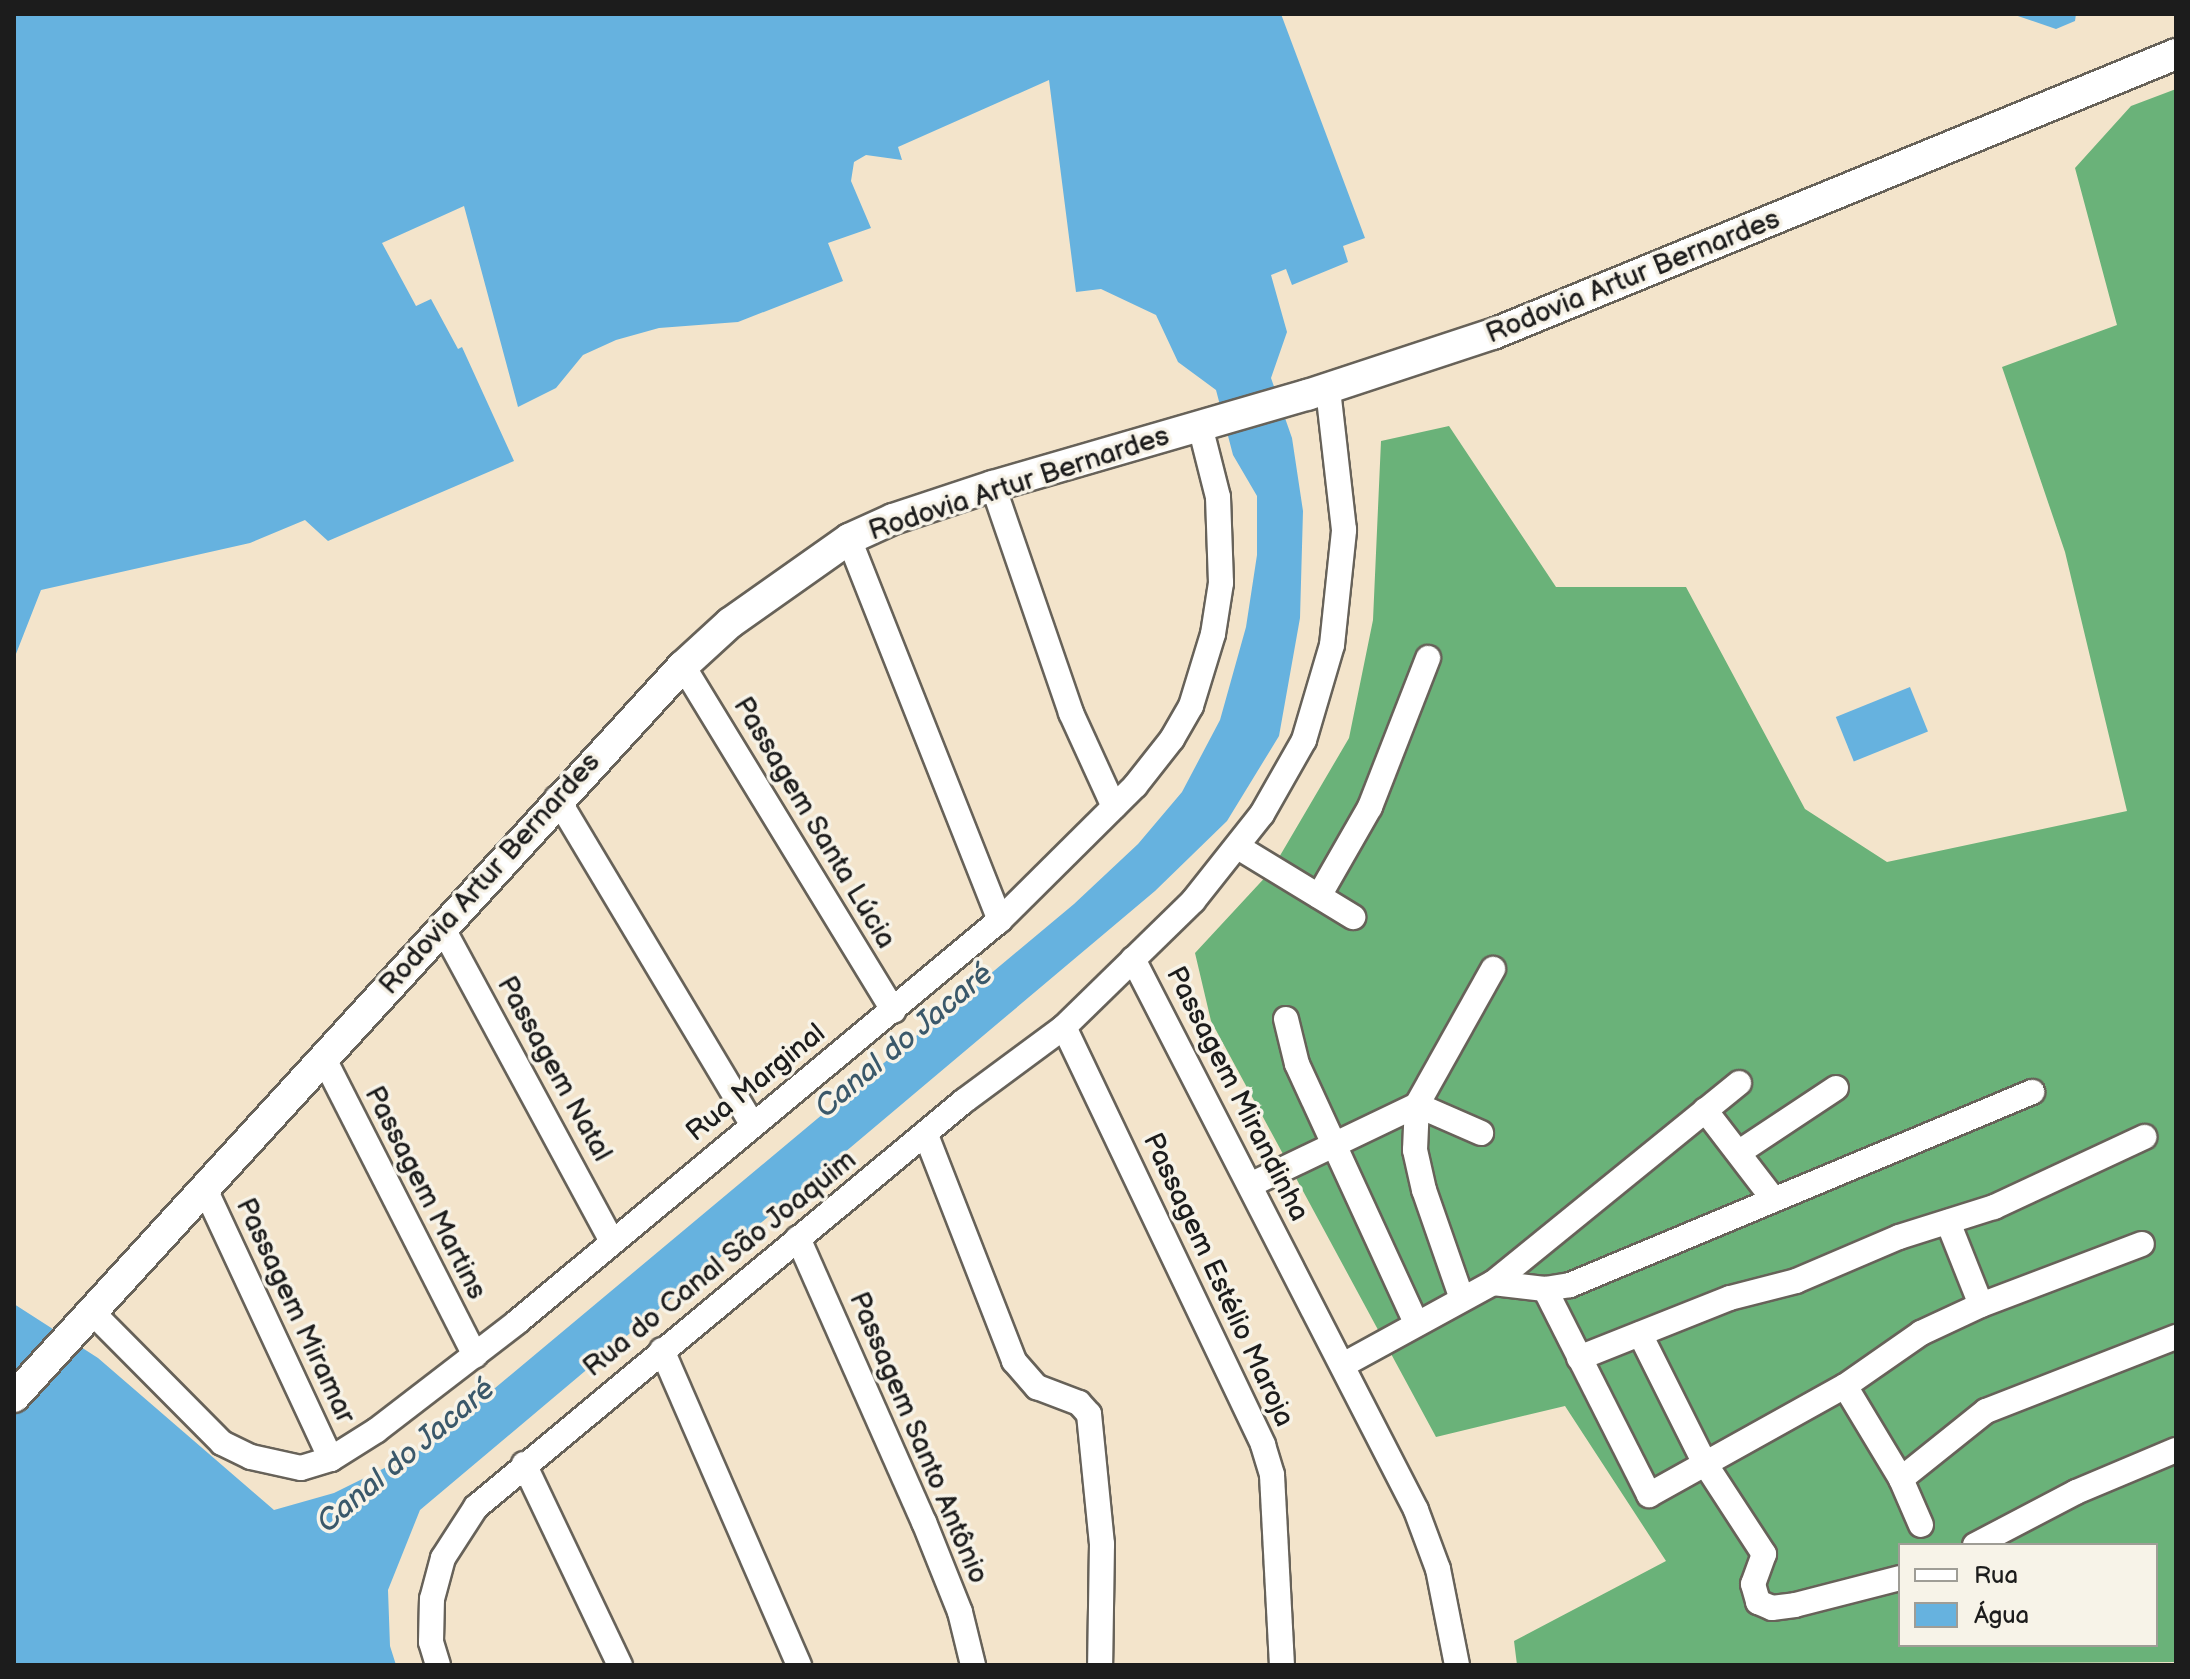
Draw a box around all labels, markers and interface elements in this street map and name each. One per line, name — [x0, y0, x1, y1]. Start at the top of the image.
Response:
street label: Rodovia Artur Bernardes — [1481, 203, 1785, 351]
street label: Rodovia Artur Bernardes — [865, 420, 1173, 548]
street label: Passagem Santa Lúcia — [725, 691, 903, 955]
street label: Rodovia Artur Bernardes — [373, 746, 607, 1002]
water label: Canal do Jacaré — [807, 956, 1001, 1126]
street label: Passagem Mirandinha — [1158, 961, 1316, 1227]
street label: Passagem Natal — [489, 971, 619, 1167]
street label: Rua Marginal — [680, 1017, 832, 1149]
street label: Passagem Martins — [357, 1081, 493, 1305]
street label: Passagem Estélio Maroja — [1135, 1128, 1301, 1432]
street label: Rua do Canal São Joaquim — [576, 1143, 864, 1385]
street label: Passagem Miramar — [228, 1193, 362, 1429]
street label: Passagem Santo Antônio — [841, 1287, 995, 1589]
water label: Canal do Jacaré — [309, 1371, 503, 1541]
legend — [1898, 1543, 2158, 1647]
text: Rua — [1974, 1561, 2018, 1590]
text: Água — [1974, 1601, 2029, 1630]

